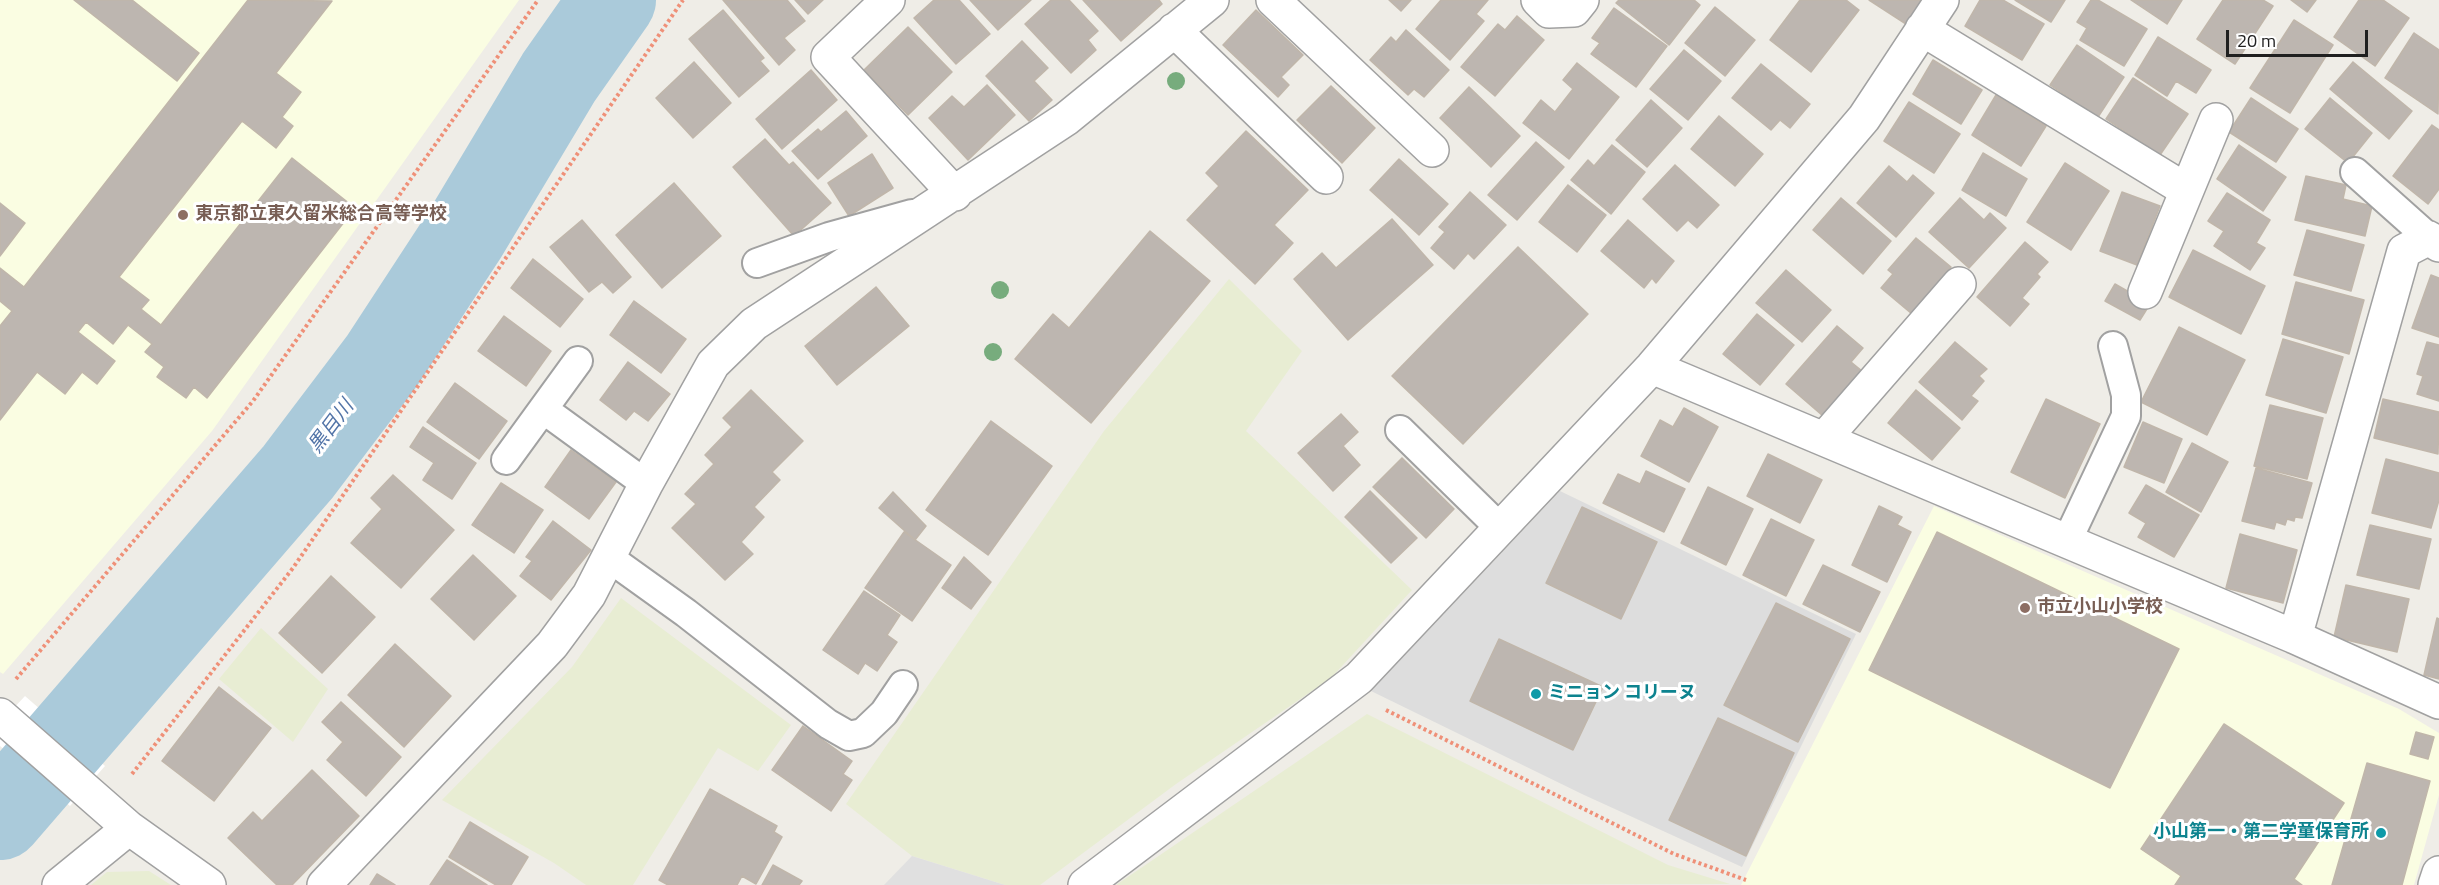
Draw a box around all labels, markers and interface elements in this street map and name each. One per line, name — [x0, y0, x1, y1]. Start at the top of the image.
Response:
scale bar — [2229, 18, 2372, 56]
text: 20 m — [2237, 27, 2276, 54]
place label: 東京都立東久留米総合高等学校 — [195, 204, 447, 226]
marker: 東京都立東久留米総合高等学校 — [176, 208, 190, 222]
water label: 黒目川 — [304, 396, 360, 458]
place label: 市立小山小学校 — [2037, 597, 2163, 619]
marker: 市立小山小学校 — [2018, 601, 2032, 615]
place label: ミニョン コリーヌ — [1548, 683, 1696, 705]
marker: ミニョン コリーヌ — [1529, 687, 1543, 701]
place label: 小山第一・第二学童保育所 — [2153, 822, 2369, 844]
marker: 小山第一・第二学童保育所 — [2374, 826, 2388, 840]

